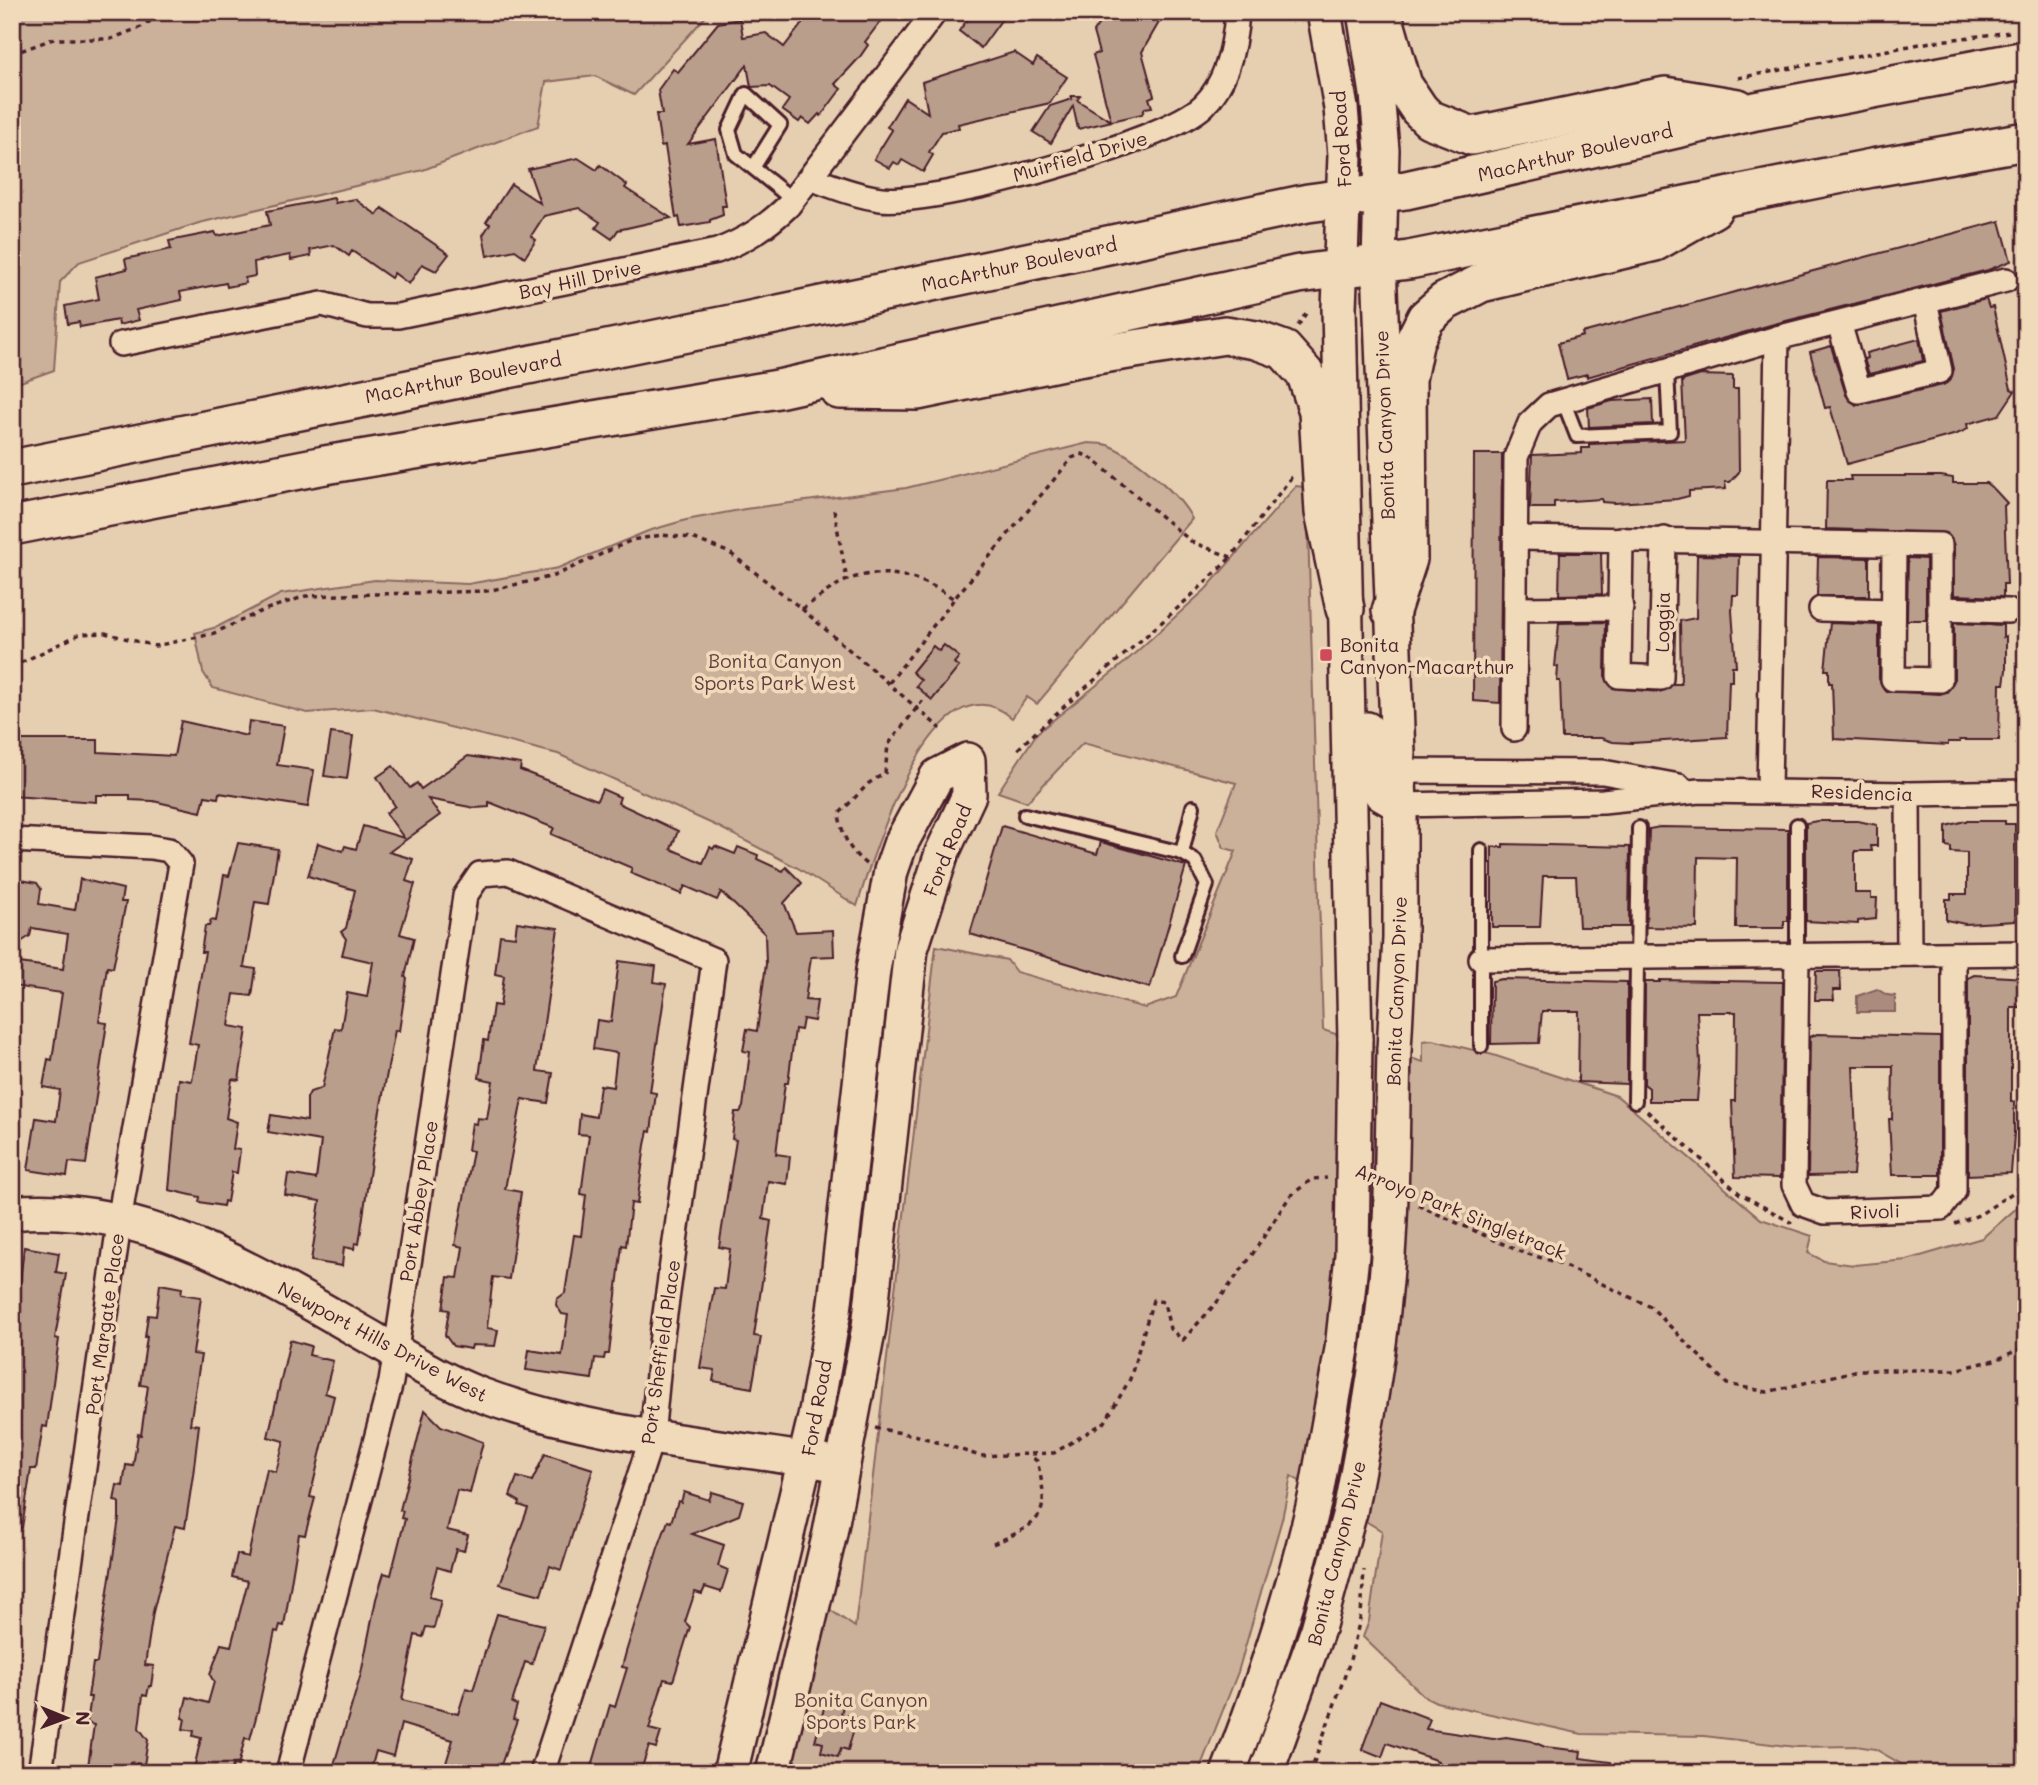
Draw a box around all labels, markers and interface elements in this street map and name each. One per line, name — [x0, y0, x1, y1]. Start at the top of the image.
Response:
street label: Ford Road — [1325, 90, 1357, 188]
street label: MacArthur Boulevard — [1475, 117, 1675, 187]
street label: Muirfield Drive — [1010, 125, 1150, 187]
street label: MacArthur Boulevard — [919, 231, 1119, 297]
street label: Bay Hill Drive — [516, 254, 644, 304]
street label: Bonita Canyon Drive — [1368, 330, 1400, 520]
street label: MacArthur Boulevard — [363, 346, 563, 408]
street label: Loggia — [1649, 591, 1675, 653]
place label: Bonita Canyon-Macarthur — [1340, 632, 1514, 679]
marker: Bonita Canyon-Macarthur — [1318, 647, 1334, 663]
park label: Bonita Canyon Sports Park West — [694, 648, 856, 695]
street label: Residencia — [1811, 778, 1913, 806]
street label: Ford Road — [917, 800, 977, 900]
street label: Bonita Canyon Drive — [1380, 896, 1412, 1086]
street label: Port Abbey Place — [393, 1118, 443, 1284]
street label: Arroyo Park Singletrack — [1352, 1157, 1570, 1265]
street label: Rivoli — [1850, 1198, 1900, 1224]
street label: Port Margate Place — [79, 1231, 129, 1417]
street label: Port Sheffield Place — [635, 1258, 685, 1446]
street label: Newport Hills Drive West — [274, 1275, 492, 1407]
street label: Ford Road — [795, 1358, 837, 1458]
street label: Bonita Canyon Drive — [1301, 1458, 1371, 1648]
north arrow — [32, 1684, 102, 1754]
park label: Bonita Canyon Sports Park — [794, 1687, 928, 1734]
text: N — [71, 1711, 96, 1726]

